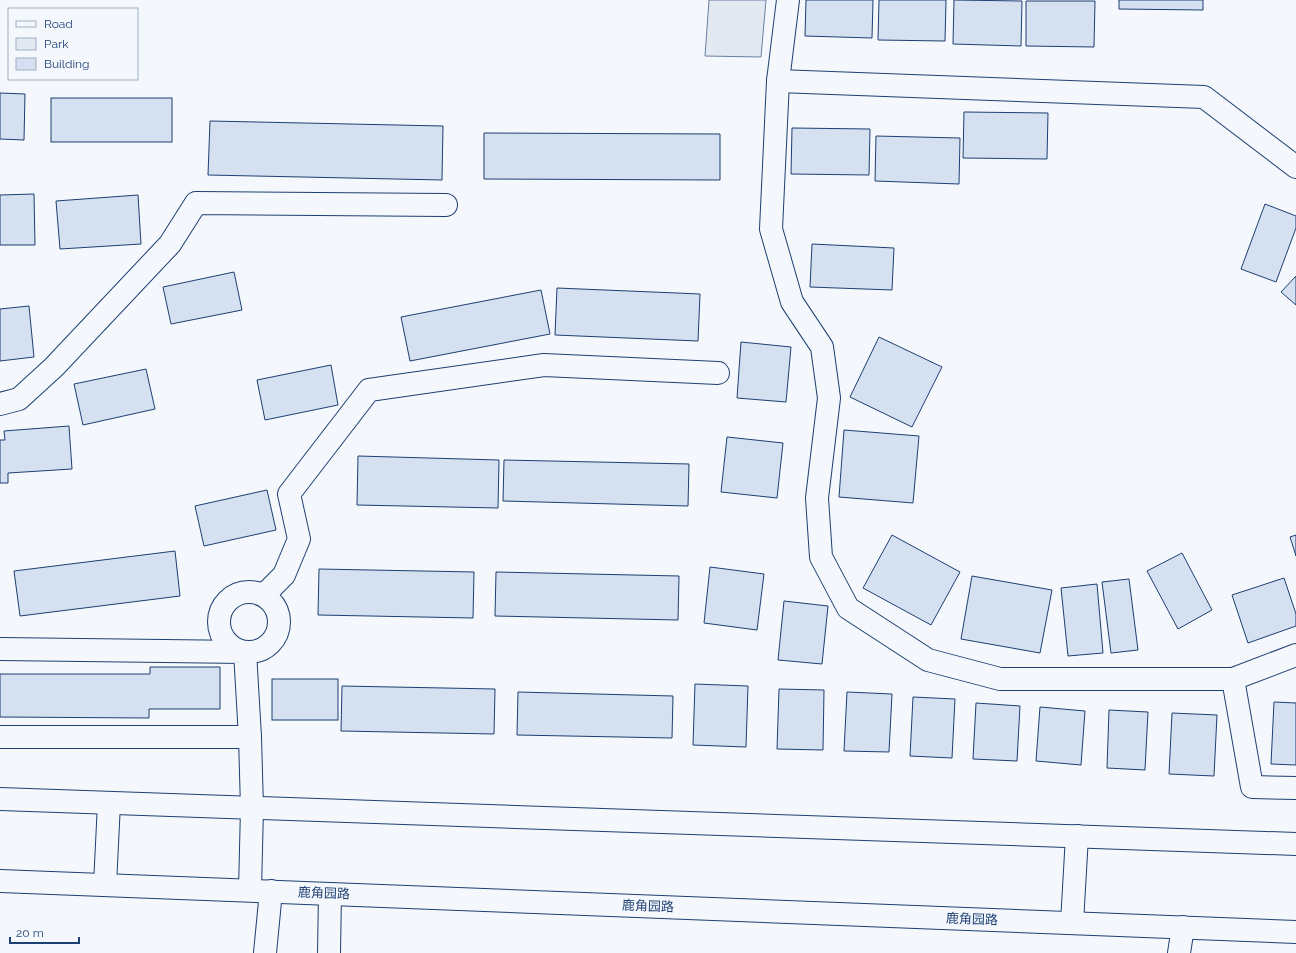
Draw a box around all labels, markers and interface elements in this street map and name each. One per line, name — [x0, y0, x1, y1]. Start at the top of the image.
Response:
legend — [8, 8, 138, 80]
text: Road — [44, 17, 73, 31]
text: Park — [44, 37, 69, 51]
text: Building — [44, 57, 90, 71]
street label: 鹿角园路 — [298, 885, 350, 901]
street label: 鹿角园路 — [622, 898, 674, 914]
street label: 鹿角园路 — [946, 911, 998, 927]
scale bar — [10, 919, 79, 945]
text: 20 m — [16, 926, 44, 940]

